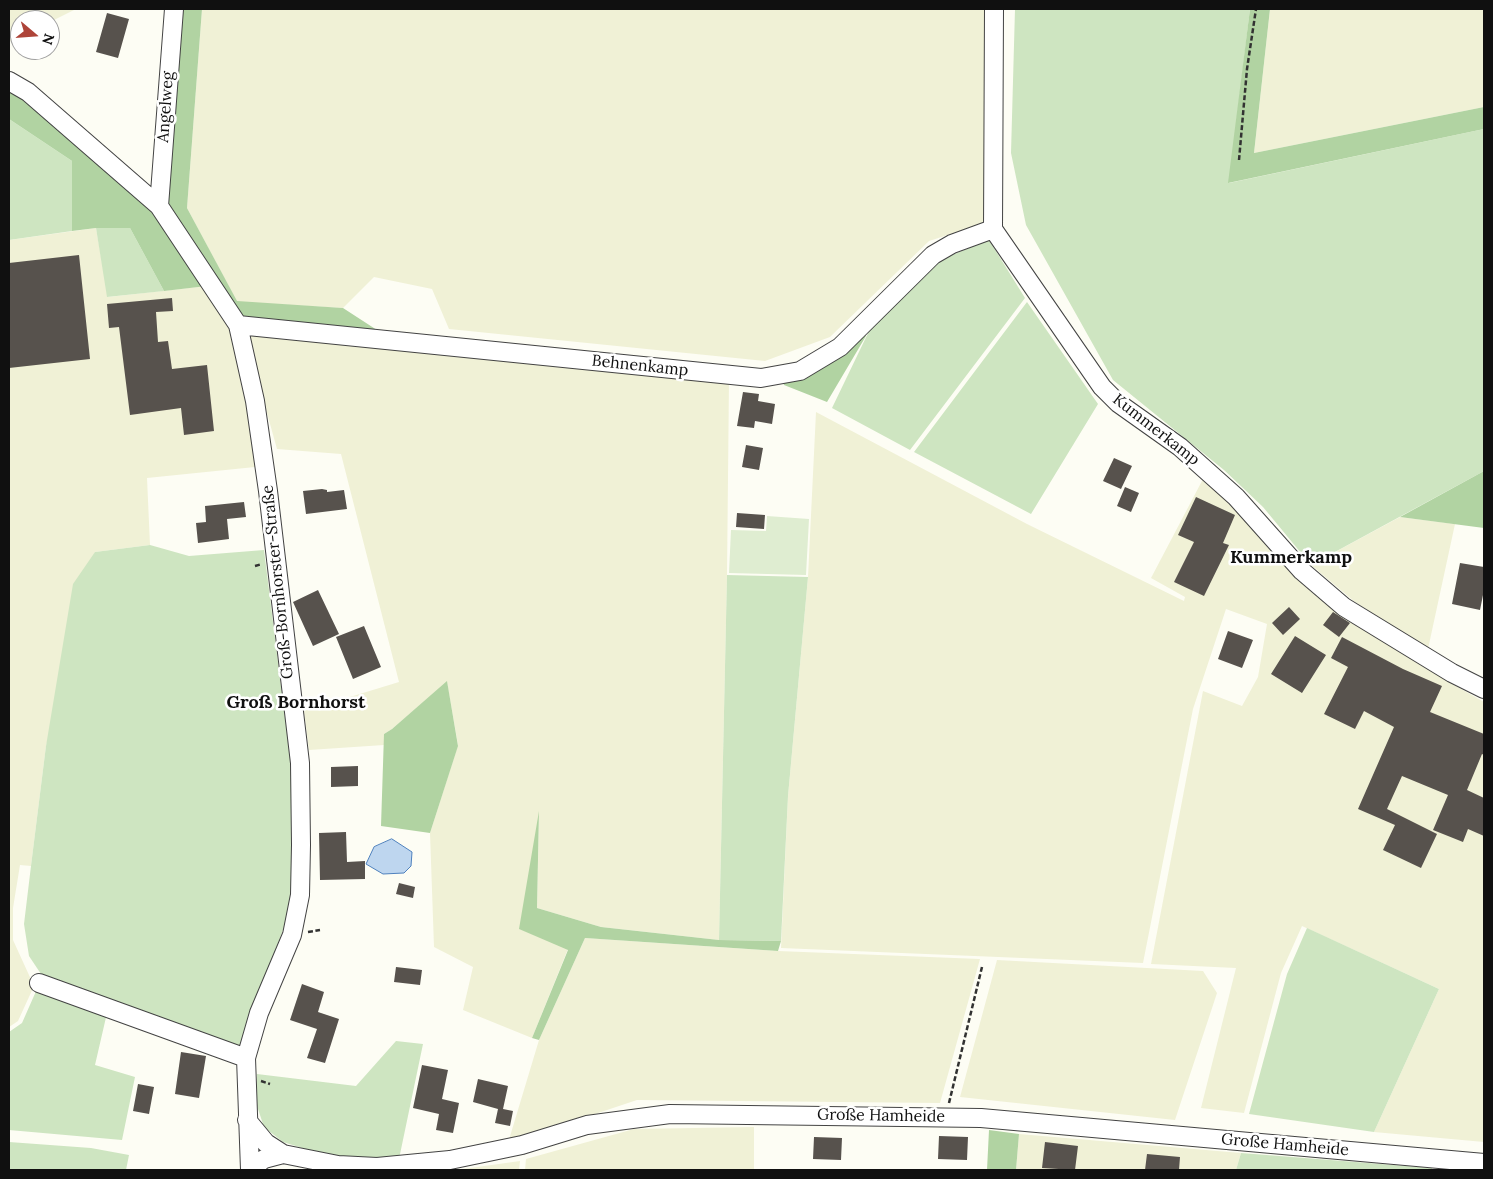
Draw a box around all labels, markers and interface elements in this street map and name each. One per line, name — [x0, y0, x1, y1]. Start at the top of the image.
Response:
north arrow — [10, 10, 60, 60]
text: N — [38, 31, 59, 47]
street label: Angelweg — [154, 71, 178, 143]
street label: Behnenkamp — [591, 351, 689, 381]
street label: Kummerkamp — [1109, 390, 1203, 470]
street label: Groß-Bornhorster-Straße — [258, 484, 298, 680]
district label: Kummerkamp — [1230, 547, 1352, 569]
district label: Groß Bornhorst — [227, 692, 365, 714]
street label: Große Hamheide — [817, 1105, 945, 1127]
street label: Große Hamheide — [1220, 1130, 1350, 1160]

